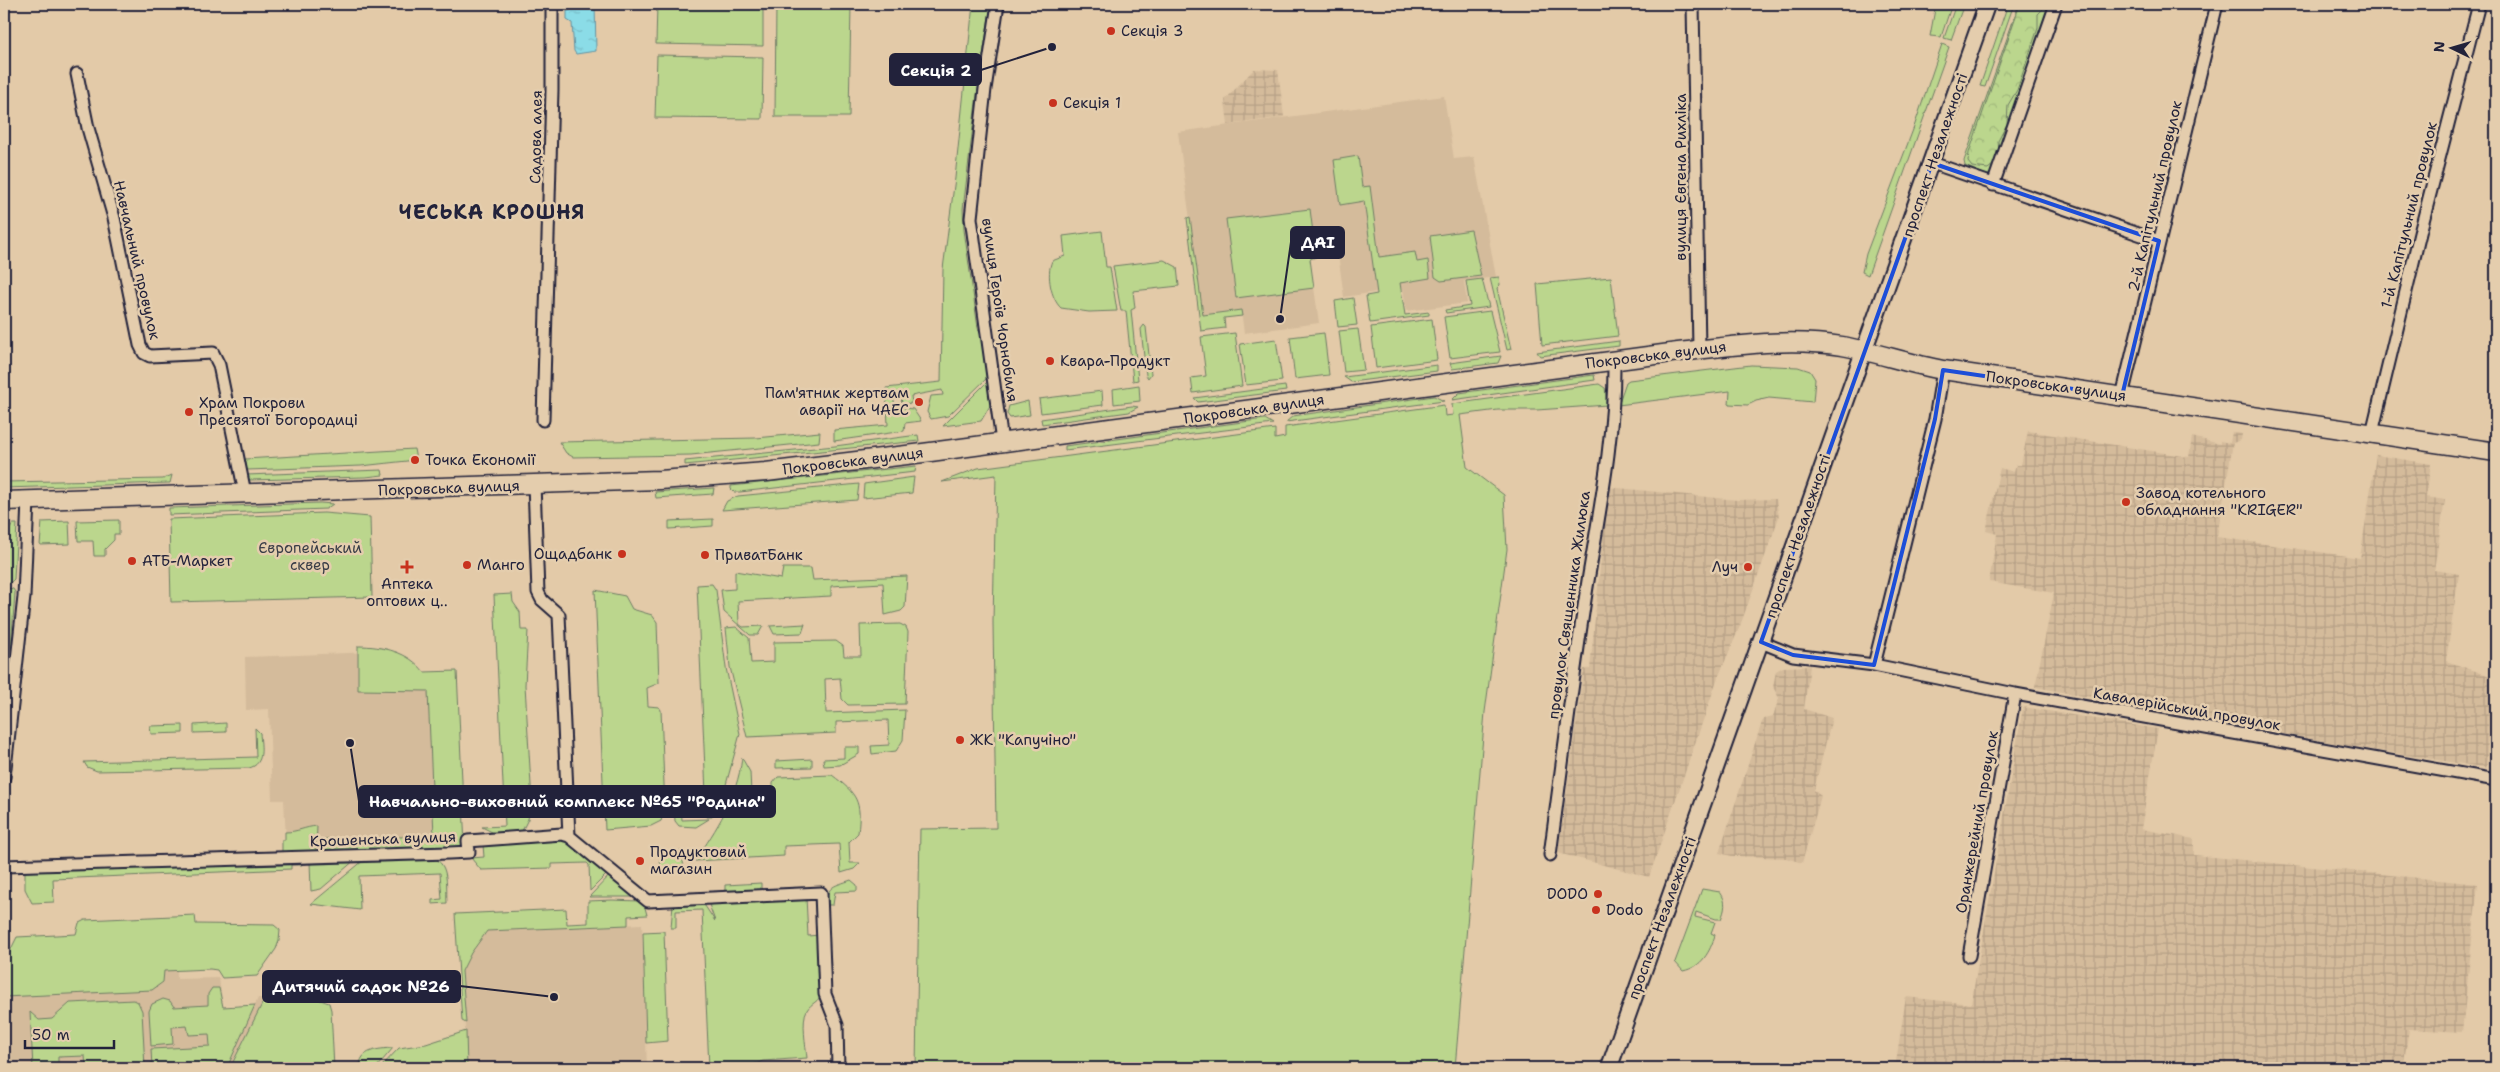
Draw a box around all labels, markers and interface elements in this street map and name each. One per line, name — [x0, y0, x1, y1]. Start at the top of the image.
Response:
place label: Секція 3 — [1121, 21, 1183, 41]
north arrow — [2428, 22, 2478, 72]
marker: Секція 3 — [1105, 25, 1117, 37]
text: N — [2430, 41, 2448, 53]
callout: Секція 2 — [890, 54, 981, 85]
text: Секція 2 — [901, 60, 971, 81]
street label: проспект Незалежності — [1898, 70, 1972, 240]
street label: Садова алея — [525, 90, 547, 184]
place label: Секція 1 — [1063, 93, 1121, 113]
street label: вулиця Євгена Рихліка — [1671, 93, 1691, 261]
marker: Секція 1 — [1047, 97, 1059, 109]
street label: 2-й Капітульний провулок — [2123, 99, 2187, 293]
street label: 1-й Капітульний провулок — [2376, 120, 2442, 310]
street label: Навчальний провулок — [109, 178, 165, 342]
district label: ЧЕСЬКА КРОШНЯ — [399, 199, 585, 225]
street label: вулиця Героїв Чорнобиля — [977, 217, 1023, 403]
callout: ДАІ — [1291, 227, 1344, 258]
text: ДАІ — [1301, 232, 1335, 253]
street label: Покровська вулиця — [1584, 336, 1728, 374]
place label: Квара-Продукт — [1060, 351, 1171, 371]
marker: Квара-Продукт — [1044, 355, 1056, 367]
street label: Покровська вулиця — [1984, 366, 2128, 406]
place label: Пам'ятник жертвам аварії на ЧАЕС — [765, 383, 909, 420]
street label: Покровська вулиця — [1182, 389, 1326, 429]
place label: Храм Покрови Пресвятої Богородиці — [199, 393, 358, 430]
marker: Пам'ятник жертвам аварії на ЧАЕС — [913, 396, 925, 408]
marker: Храм Покрови Пресвятої Богородиці — [183, 406, 195, 418]
street label: Покровська вулиця — [781, 442, 925, 480]
place label: Точка Економії — [425, 450, 536, 470]
street label: проспект Незалежності — [1761, 451, 1835, 621]
marker: Точка Економії — [409, 454, 421, 466]
street label: Покровська вулиця — [378, 476, 520, 500]
place label: Завод котельного обладнання "KRIGER" — [2136, 483, 2303, 520]
street label: провулок Священника Жилюка — [1543, 489, 1595, 721]
marker: Завод котельного обладнання "KRIGER" — [2120, 496, 2132, 508]
park label: Європейський сквер — [258, 538, 362, 575]
place label: Ощадбанк — [534, 544, 612, 564]
place label: ПриватБанк — [715, 545, 803, 565]
marker: Ощадбанк — [616, 548, 628, 560]
marker: ПриватБанк — [699, 549, 711, 561]
place label: АТБ-Маркет — [142, 551, 233, 571]
marker: АТБ-Маркет — [126, 555, 138, 567]
place label: Манго — [477, 555, 525, 575]
place label: Луч — [1712, 557, 1738, 577]
marker: Манго — [461, 559, 473, 571]
marker: Аптека оптових ц‥ — [401, 561, 413, 573]
marker: Луч — [1742, 561, 1754, 573]
place label: Аптека оптових ц‥ — [366, 574, 448, 611]
street label: Кавалерійський провулок — [2092, 683, 2282, 735]
street label: Оранжерейний провулок — [1951, 729, 2003, 915]
place label: ЖК "Капучіно" — [970, 730, 1076, 750]
marker: ЖК "Капучіно" — [954, 734, 966, 746]
callout: Навчально-виховний комплекс №65 "Родина" — [359, 786, 775, 817]
text: Навчально-виховний комплекс №65 "Родина" — [369, 791, 765, 812]
street label: Крошенська вулиця — [310, 826, 456, 852]
street label: проспект Незалежності — [1623, 834, 1701, 1002]
place label: Продуктовий магазин — [650, 842, 747, 879]
marker: Продуктовий магазин — [634, 855, 646, 867]
place label: DODO — [1547, 884, 1588, 904]
marker: DODO — [1592, 888, 1604, 900]
place label: Dodo — [1606, 900, 1643, 920]
marker: Dodo — [1590, 904, 1602, 916]
callout: Дитячий садок №26 — [263, 971, 460, 1002]
text: Дитячий садок №26 — [272, 976, 450, 997]
scale bar — [25, 1017, 114, 1049]
text: 50 m — [32, 1025, 70, 1045]

